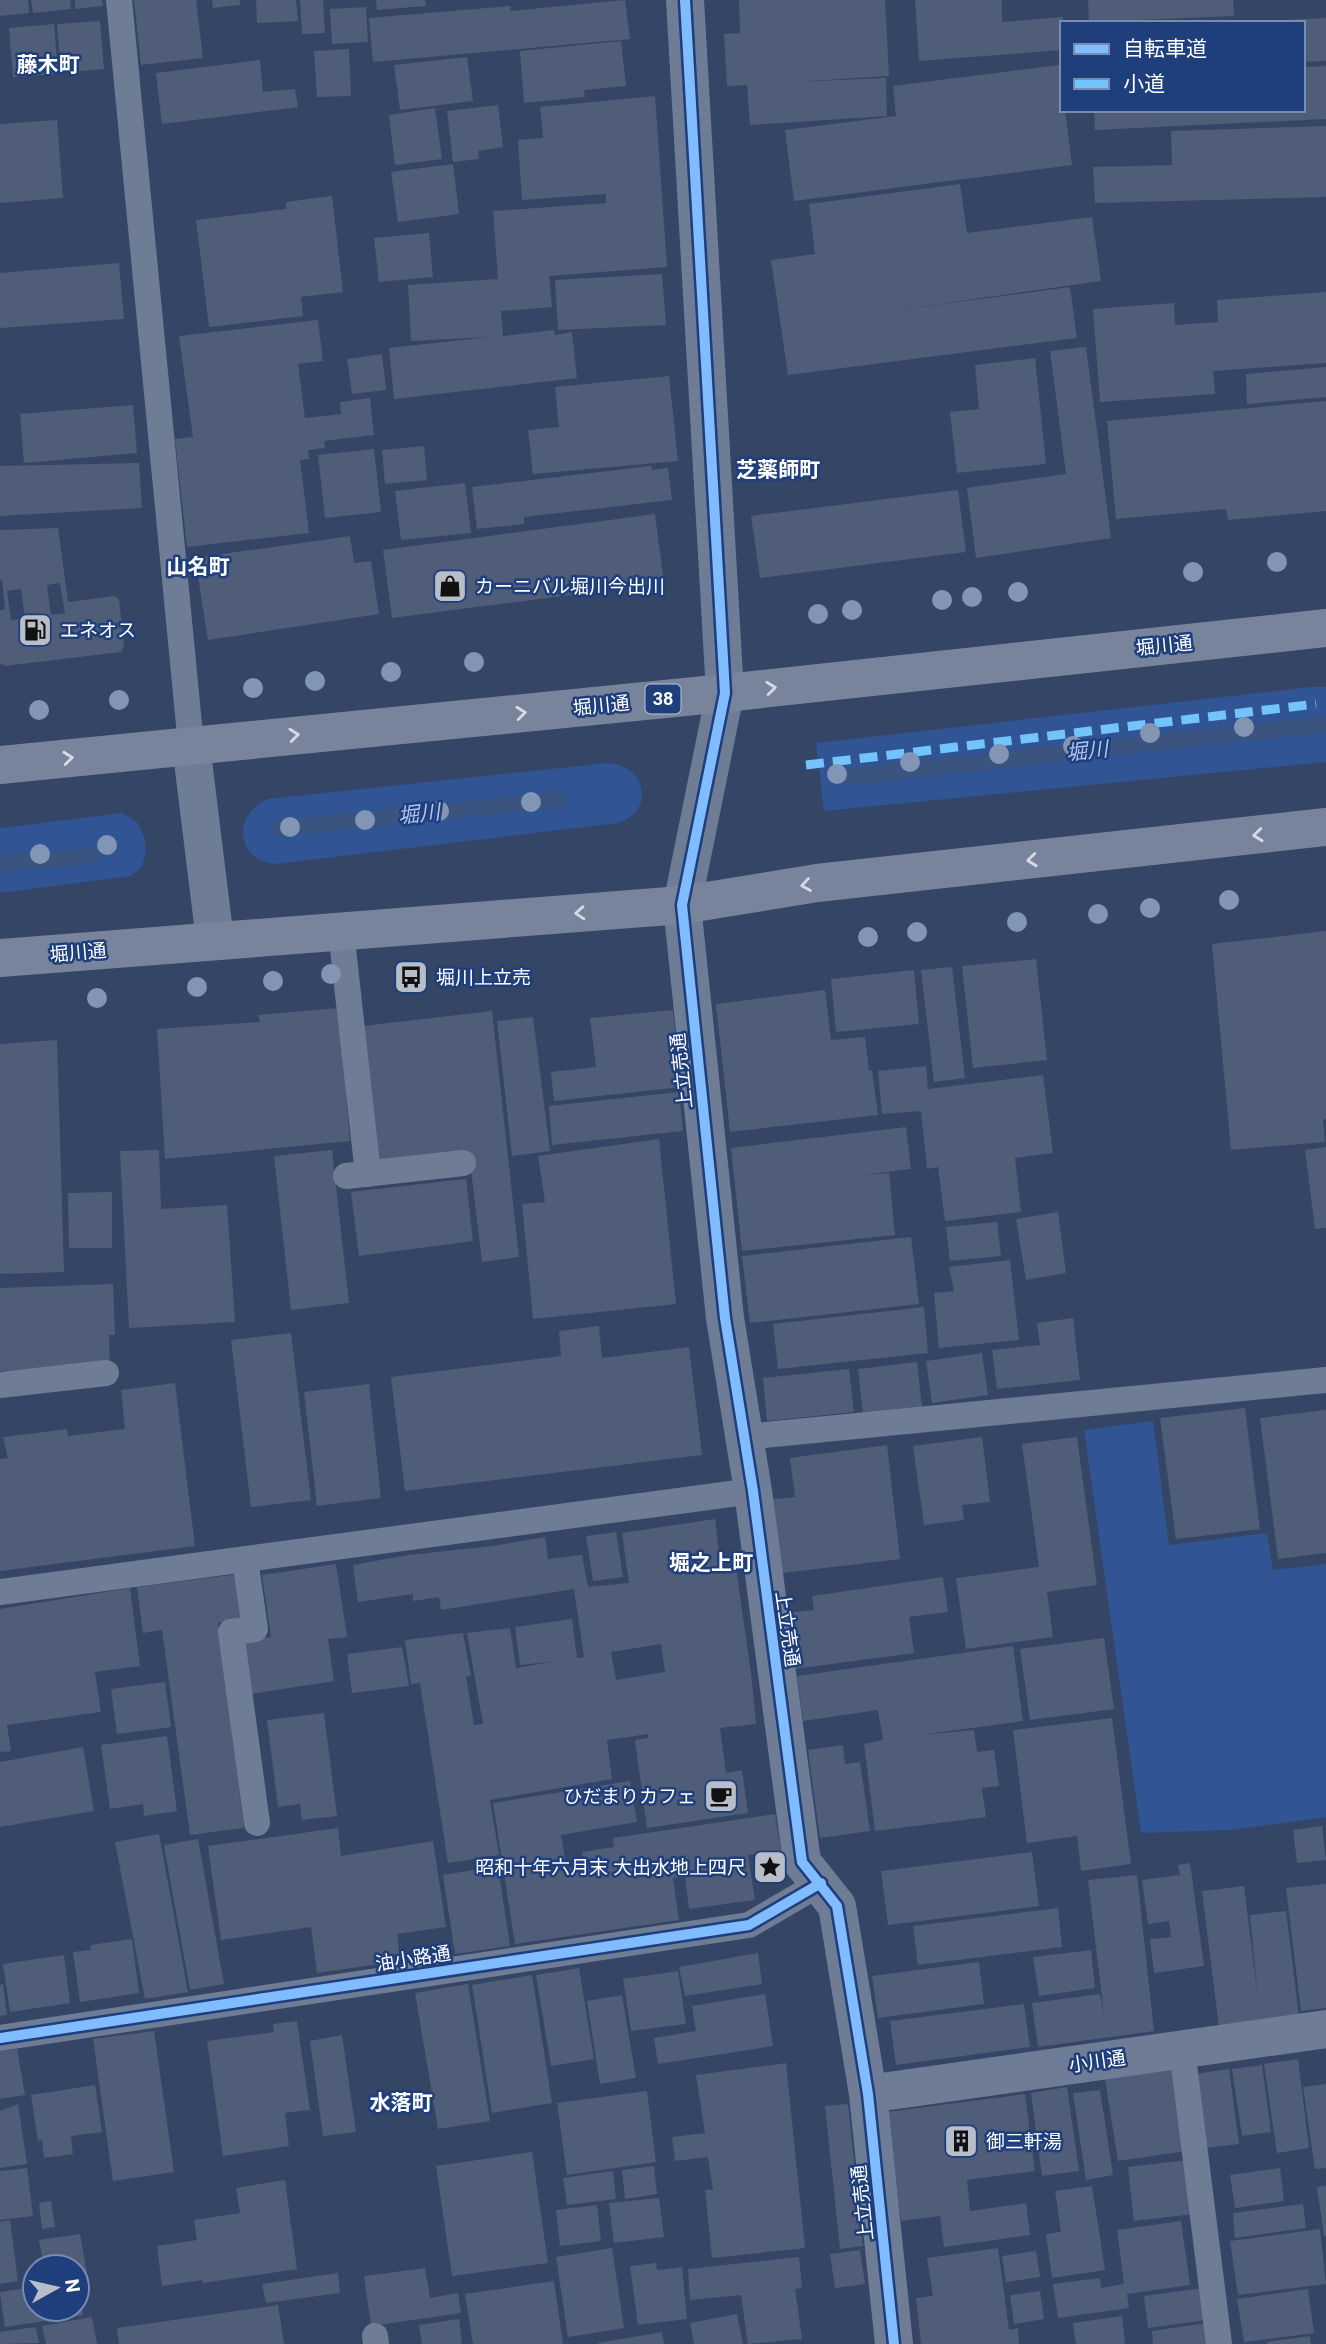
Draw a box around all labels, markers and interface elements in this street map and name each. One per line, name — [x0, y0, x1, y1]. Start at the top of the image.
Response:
legend — [1060, 21, 1305, 112]
text: 自転車道 — [1123, 37, 1207, 61]
district label: 藤木町 — [17, 53, 80, 77]
text: 小道 — [1123, 72, 1165, 96]
district label: 芝薬師町 — [736, 458, 820, 482]
district label: 山名町 — [167, 555, 230, 579]
shop icon: カーニバル堀川今出川 — [431, 567, 469, 605]
place label: カーニバル堀川今出川 — [475, 575, 665, 598]
fuel station icon: エネオス — [16, 611, 54, 649]
place label: エネオス — [60, 619, 136, 642]
street label: 堀川通 — [1134, 631, 1194, 660]
one-way arrow — [766, 681, 777, 696]
road number: 38 — [646, 684, 680, 714]
street label: 堀川通 — [571, 691, 631, 720]
one-way arrow — [516, 706, 527, 721]
one-way arrow — [289, 728, 300, 743]
water label: 堀川 — [1065, 737, 1111, 765]
one-way arrow — [63, 751, 74, 766]
water label: 堀川 — [397, 800, 443, 828]
one-way arrow — [1252, 827, 1264, 842]
one-way arrow — [1026, 852, 1038, 867]
one-way arrow — [800, 877, 812, 892]
one-way arrow — [575, 905, 586, 920]
street label: 堀川通 — [49, 939, 107, 966]
bus stop icon: 堀川上立売 — [392, 958, 430, 996]
place label: 堀川上立売 — [436, 966, 531, 989]
street label: 上立売通 — [666, 1032, 697, 1110]
district label: 堀之上町 — [669, 1551, 753, 1575]
street label: 上立売通 — [771, 1590, 804, 1668]
cafe icon: ひだまりカフェ — [702, 1777, 740, 1815]
place label: ひだまりカフェ — [563, 1785, 696, 1808]
place icon: 昭和十年六月末 大出水地上四尺 — [751, 1848, 789, 1886]
place label: 昭和十年六月末 大出水地上四尺 — [475, 1856, 746, 1879]
street label: 油小路通 — [374, 1941, 452, 1976]
street label: 小川通 — [1067, 2046, 1127, 2077]
district label: 水落町 — [370, 2091, 433, 2115]
building icon: 御三軒湯 — [942, 2122, 980, 2160]
place label: 御三軒湯 — [986, 2130, 1062, 2153]
street label: 上立売通 — [847, 2164, 878, 2242]
north arrow — [21, 2253, 91, 2323]
text: N — [60, 2277, 85, 2294]

